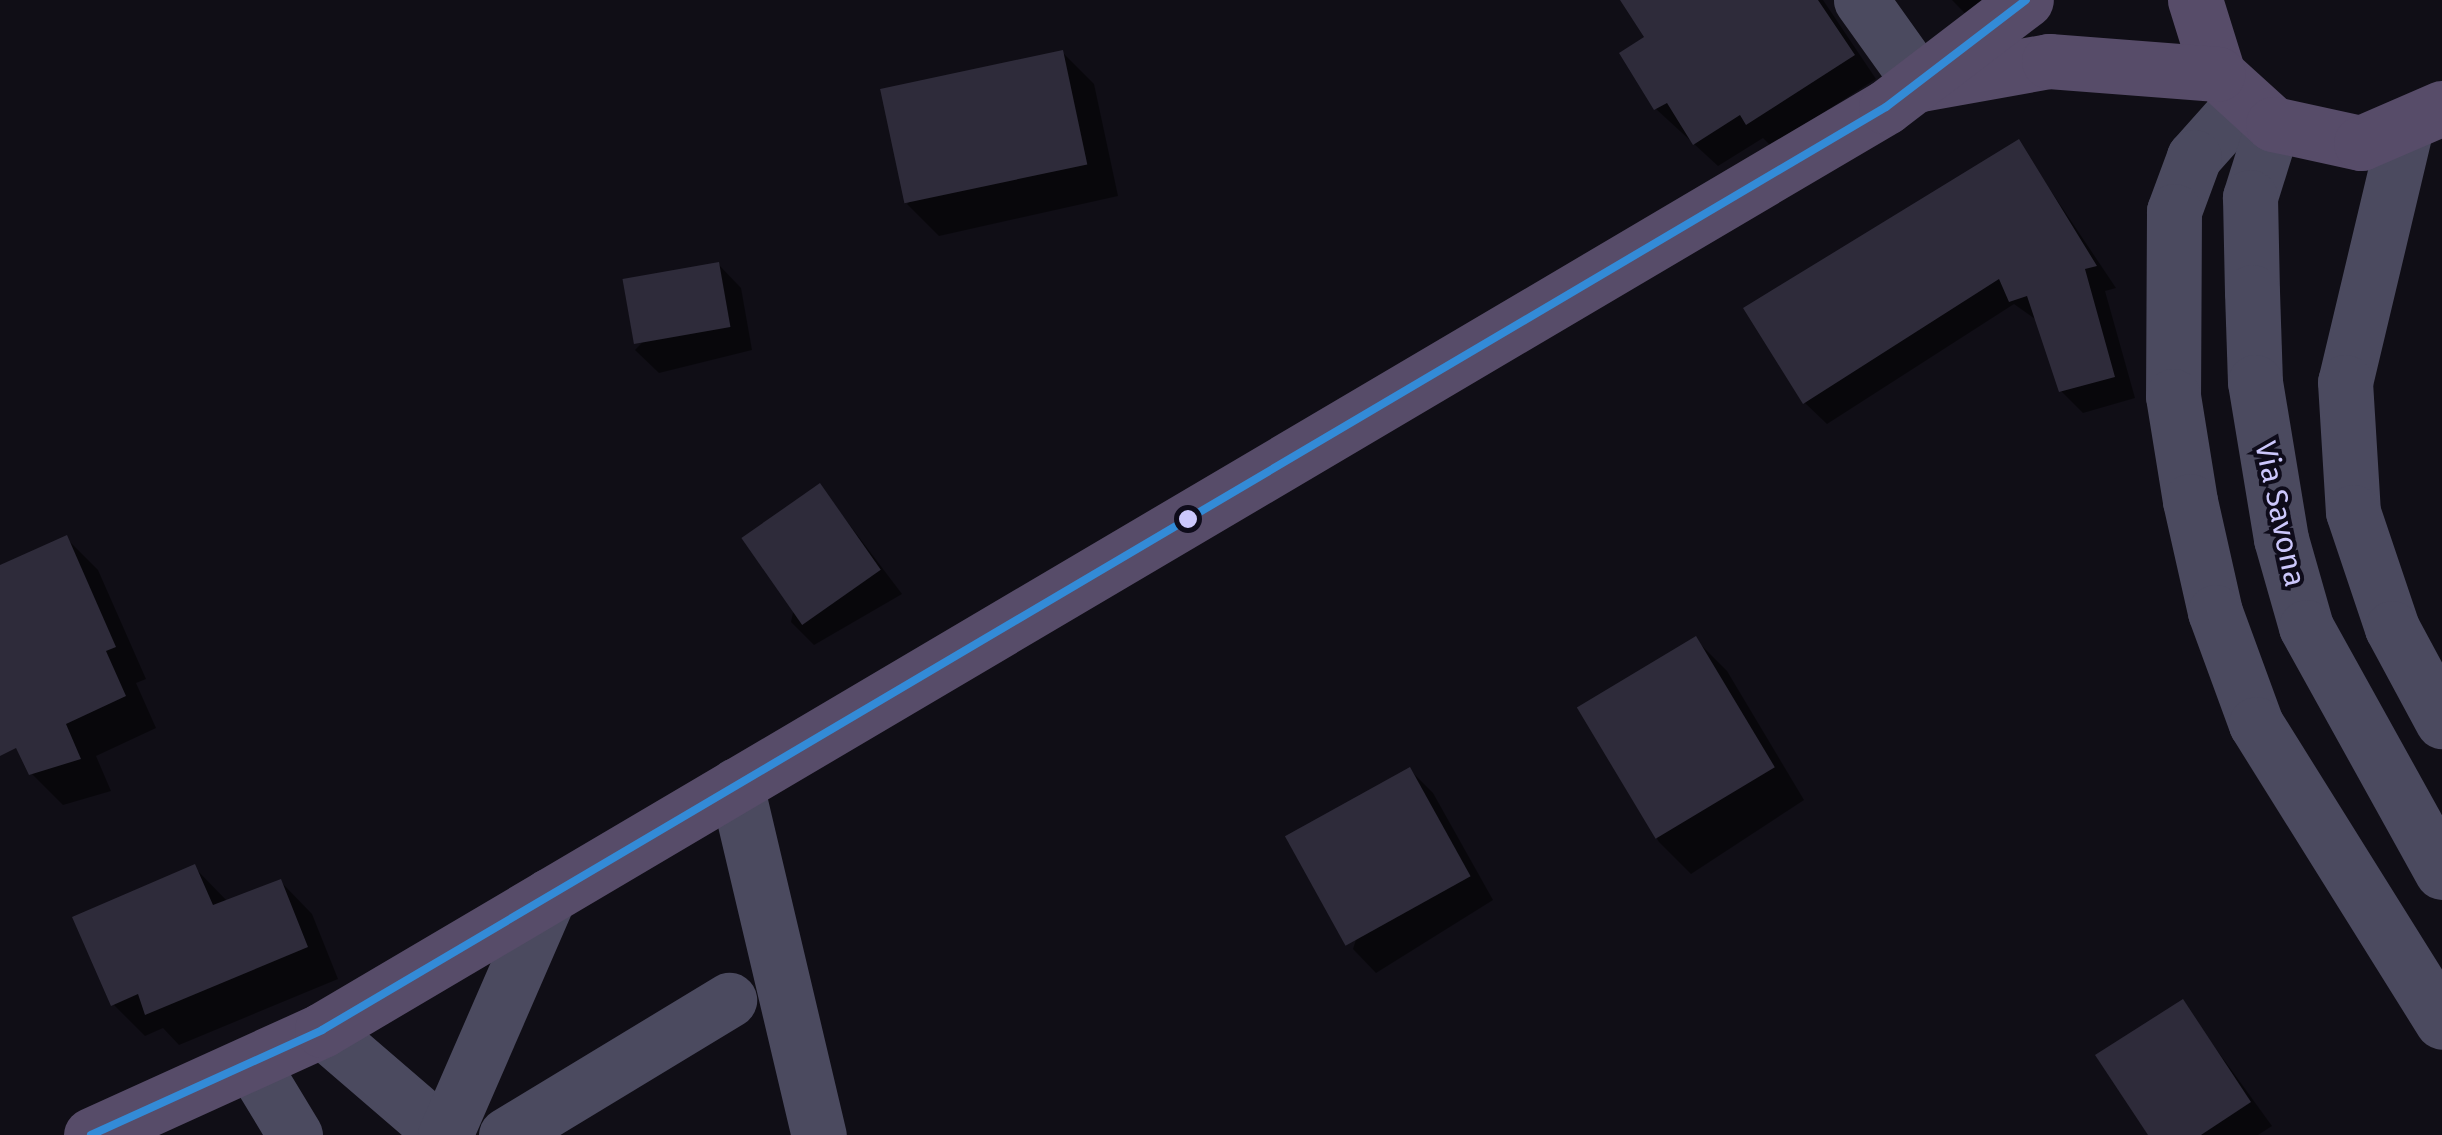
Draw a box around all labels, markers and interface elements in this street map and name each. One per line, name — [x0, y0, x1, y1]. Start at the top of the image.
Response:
street label: Via Savona — [2247, 438, 2313, 590]
unlabelled marker — [1178, 509, 1198, 529]

